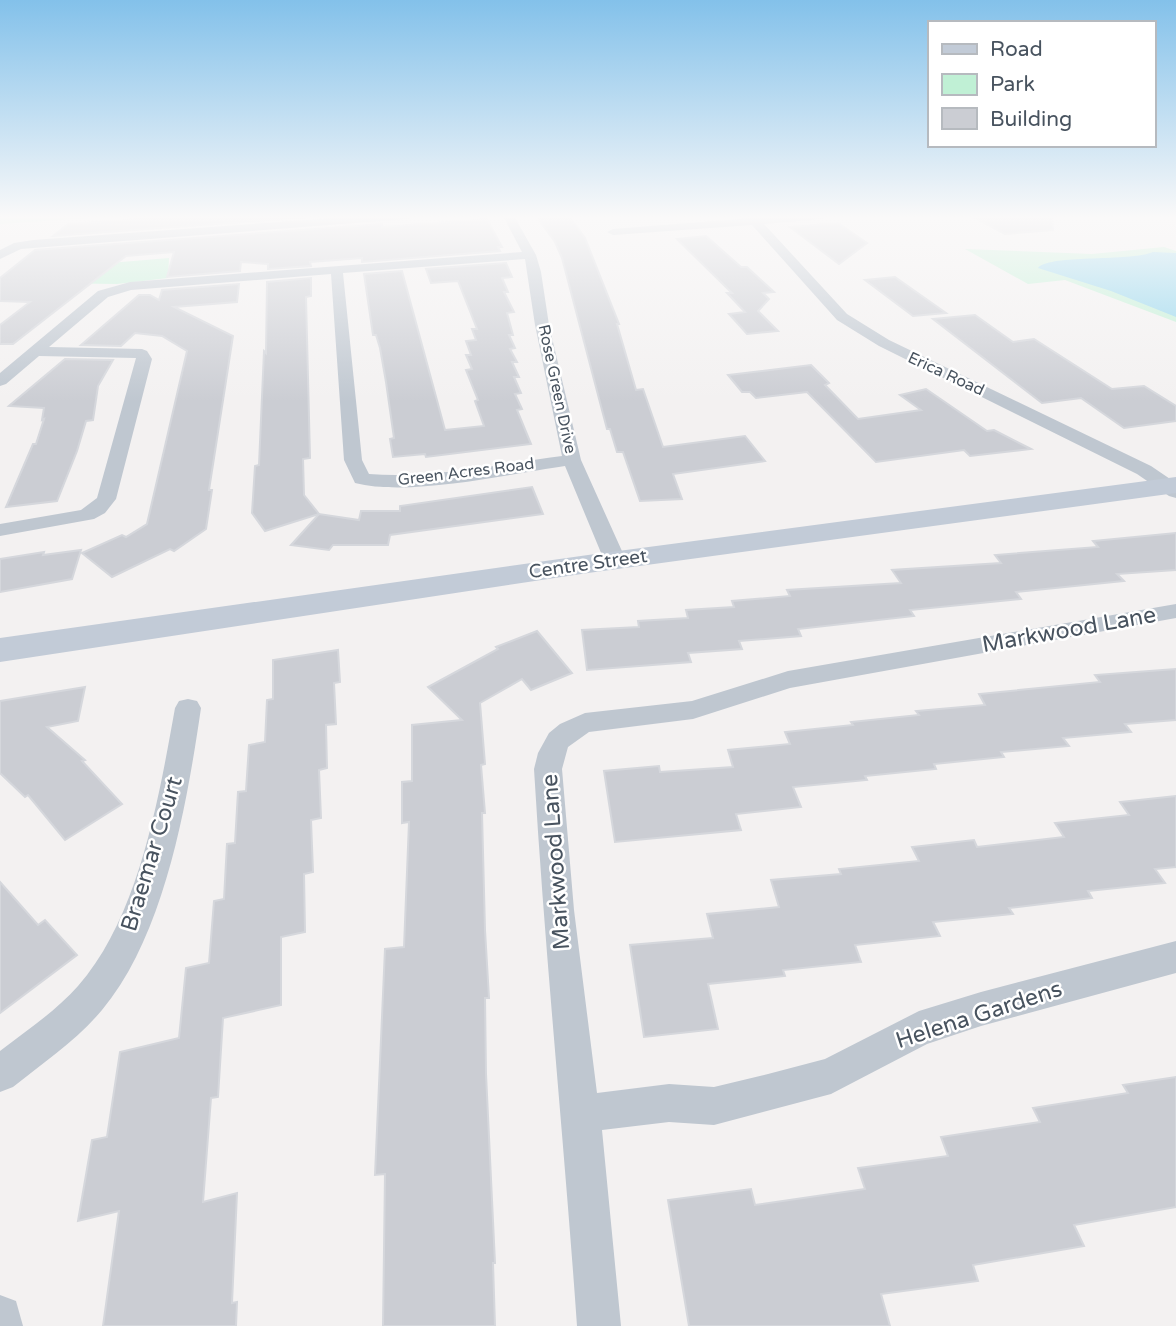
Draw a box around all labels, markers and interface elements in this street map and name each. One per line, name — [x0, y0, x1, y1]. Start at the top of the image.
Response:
legend — [928, 21, 1155, 147]
text: Road — [990, 37, 1043, 62]
text: Park — [990, 72, 1035, 97]
text: Building — [990, 107, 1072, 132]
street label: Rose Green Drive — [534, 323, 580, 455]
street label: Erica Road — [905, 348, 987, 400]
street label: Green Acres Road — [397, 454, 535, 490]
street label: Centre Street — [527, 545, 649, 583]
street label: Markwood Lane — [980, 601, 1158, 659]
street label: Braemar Court — [115, 773, 189, 935]
street label: Markwood Lane — [536, 773, 576, 951]
street label: Helena Gardens — [892, 975, 1066, 1055]

